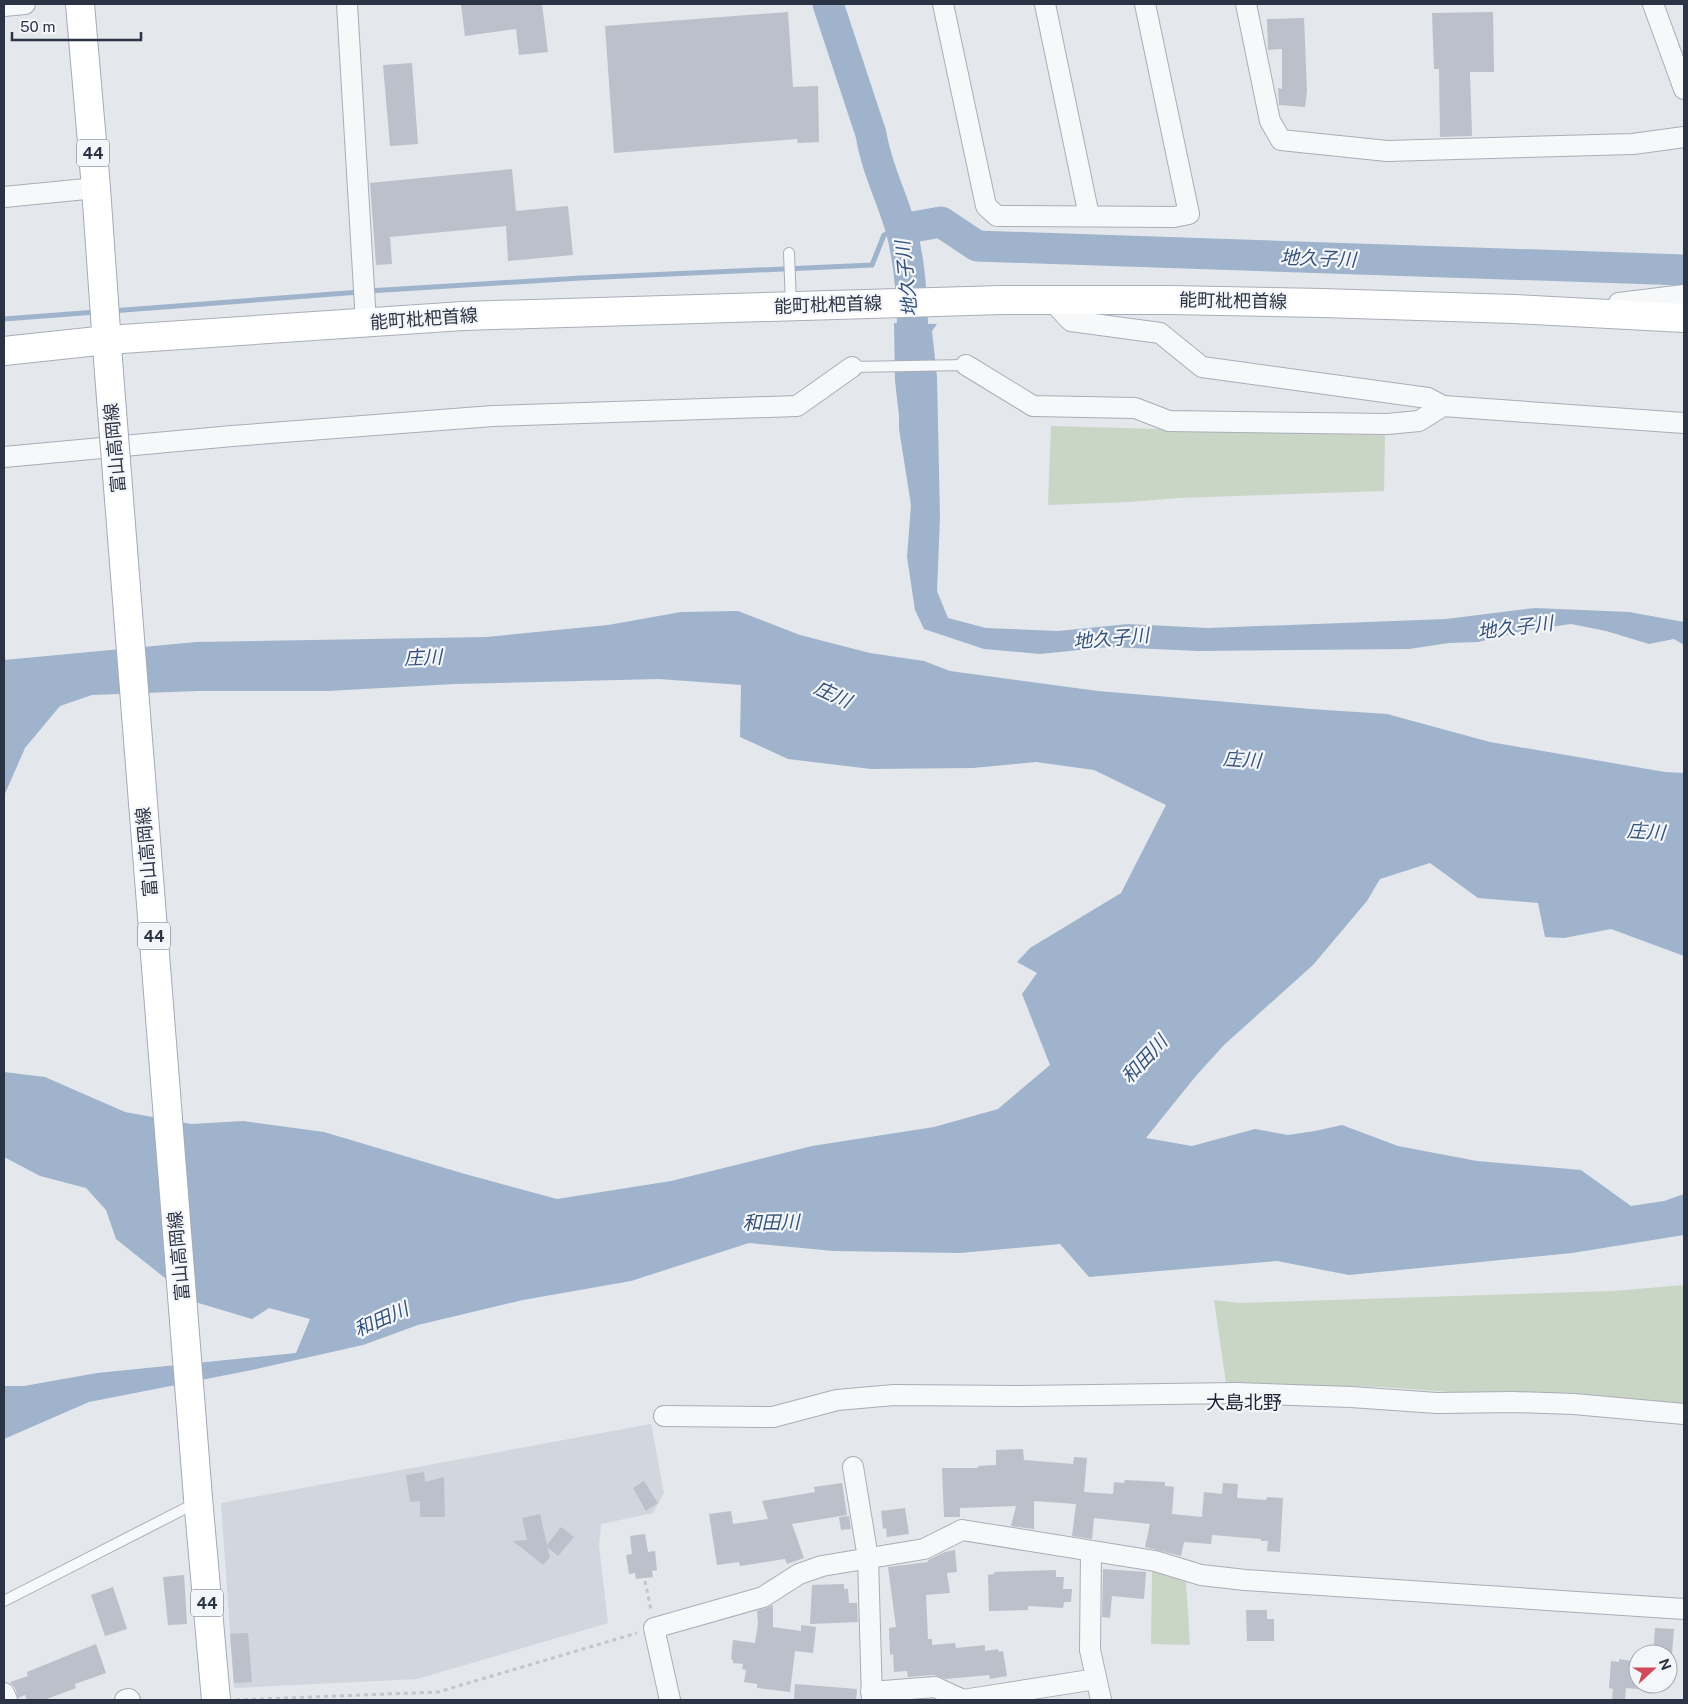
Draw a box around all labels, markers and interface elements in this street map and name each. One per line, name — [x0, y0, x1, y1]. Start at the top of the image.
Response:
scale bar — [12, 10, 141, 42]
text: 50 m — [20, 18, 55, 35]
road number: 44 — [77, 140, 109, 167]
water label: 地久子川 — [891, 238, 921, 318]
water label: 地久子川 — [1280, 246, 1358, 270]
street label: 能町枇杷首線 — [1179, 289, 1287, 312]
street label: 能町枇杷首線 — [774, 292, 882, 317]
street label: 能町枇杷首線 — [369, 304, 479, 333]
street label: 富山高岡線 — [100, 402, 129, 494]
water label: 地久子川 — [1476, 611, 1556, 643]
water label: 地久子川 — [1072, 624, 1152, 652]
water label: 庄川 — [404, 645, 444, 669]
water label: 庄川 — [811, 676, 857, 713]
water label: 庄川 — [1222, 747, 1264, 771]
street label: 富山高岡線 — [132, 806, 161, 898]
water label: 庄川 — [1626, 819, 1668, 843]
road number: 44 — [138, 922, 170, 949]
water label: 和田川 — [1117, 1029, 1173, 1087]
street label: 富山高岡線 — [164, 1210, 193, 1302]
water label: 和田川 — [742, 1210, 802, 1233]
water label: 和田川 — [350, 1297, 413, 1341]
district label: 大島北野 — [1206, 1391, 1282, 1413]
road number: 44 — [191, 1590, 223, 1616]
north arrow — [1628, 1644, 1678, 1694]
text: N — [1656, 1656, 1675, 1672]

